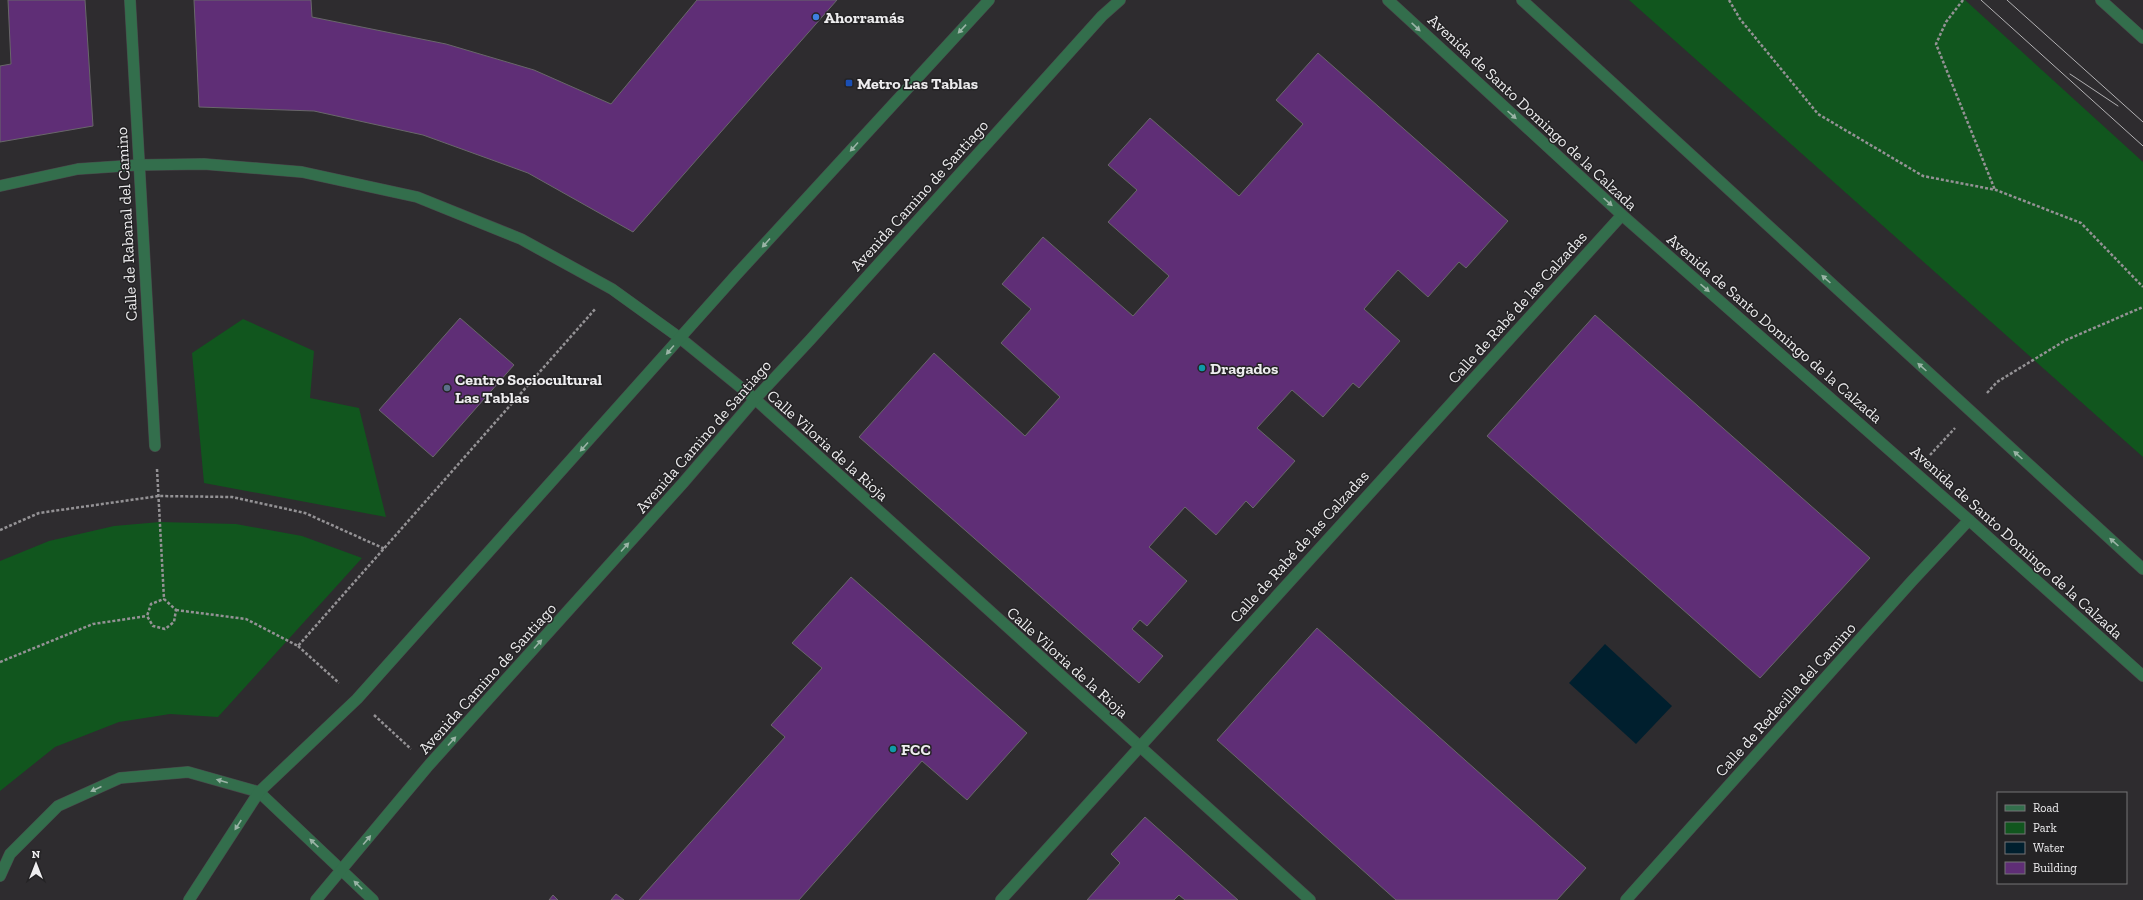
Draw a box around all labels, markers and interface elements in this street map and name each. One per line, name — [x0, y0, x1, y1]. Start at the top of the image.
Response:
place label: Ahorramás — [824, 8, 904, 27]
street label: Avenida de Santo Domingo de la Calzada — [1424, 10, 1641, 215]
marker: Ahorramás — [811, 12, 821, 22]
one-way arrow — [1411, 22, 1422, 31]
one-way arrow — [958, 24, 967, 34]
place label: Metro Las Tablas — [857, 74, 978, 93]
marker: Metro Las Tablas — [844, 78, 854, 88]
one-way arrow — [1507, 110, 1517, 119]
street label: Avenida Camino de Santiago — [847, 116, 992, 275]
street label: Calle de Rabanal del Camino — [112, 126, 141, 321]
one-way arrow — [849, 142, 858, 152]
one-way arrow — [1603, 198, 1613, 207]
street label: Calle de Rabé de las Calzadas — [1444, 227, 1591, 387]
street label: Avenida de Santo Domingo de la Calzada — [1663, 230, 1886, 427]
one-way arrow — [761, 238, 771, 248]
one-way arrow — [1822, 275, 1831, 284]
one-way arrow — [1700, 284, 1711, 293]
one-way arrow — [665, 345, 674, 355]
street label: Avenida Camino de Santiago — [632, 356, 775, 517]
place label: Dragados — [1210, 359, 1278, 378]
marker: Dragados — [1197, 363, 1207, 373]
one-way arrow — [1918, 363, 1927, 372]
place label: Centro Sociocultural Las Tablas — [455, 370, 603, 407]
marker: Centro Sociocultural Las Tablas — [442, 383, 452, 393]
street label: Calle Viloria de la Rioja — [763, 386, 892, 505]
one-way arrow — [579, 442, 588, 453]
street label: Avenida de Santo Domingo de la Calzada — [1907, 442, 2127, 643]
one-way arrow — [2013, 450, 2023, 459]
street label: Calle de Rabé de las Calzadas — [1226, 466, 1373, 626]
one-way arrow — [2109, 538, 2119, 547]
one-way arrow — [621, 542, 630, 552]
street label: Avenida Camino de Santiago — [415, 599, 560, 758]
street label: Calle Viloria de la Rioja — [1003, 603, 1132, 722]
street label: Calle de Redecilla del Camino — [1711, 618, 1860, 780]
one-way arrow — [534, 639, 543, 649]
one-way arrow — [447, 735, 456, 746]
place label: FCC — [901, 740, 931, 759]
marker: FCC — [888, 744, 898, 754]
one-way arrow — [215, 778, 227, 784]
one-way arrow — [90, 786, 101, 792]
legend — [1997, 792, 2127, 884]
text: Road — [2033, 801, 2059, 815]
one-way arrow — [234, 820, 242, 830]
text: Park — [2033, 821, 2058, 835]
one-way arrow — [363, 834, 372, 845]
one-way arrow — [309, 839, 318, 848]
text: Water — [2033, 841, 2065, 855]
north arrow — [16, 844, 56, 884]
text: N — [32, 848, 41, 861]
text: Building — [2033, 861, 2077, 875]
one-way arrow — [353, 880, 363, 890]

